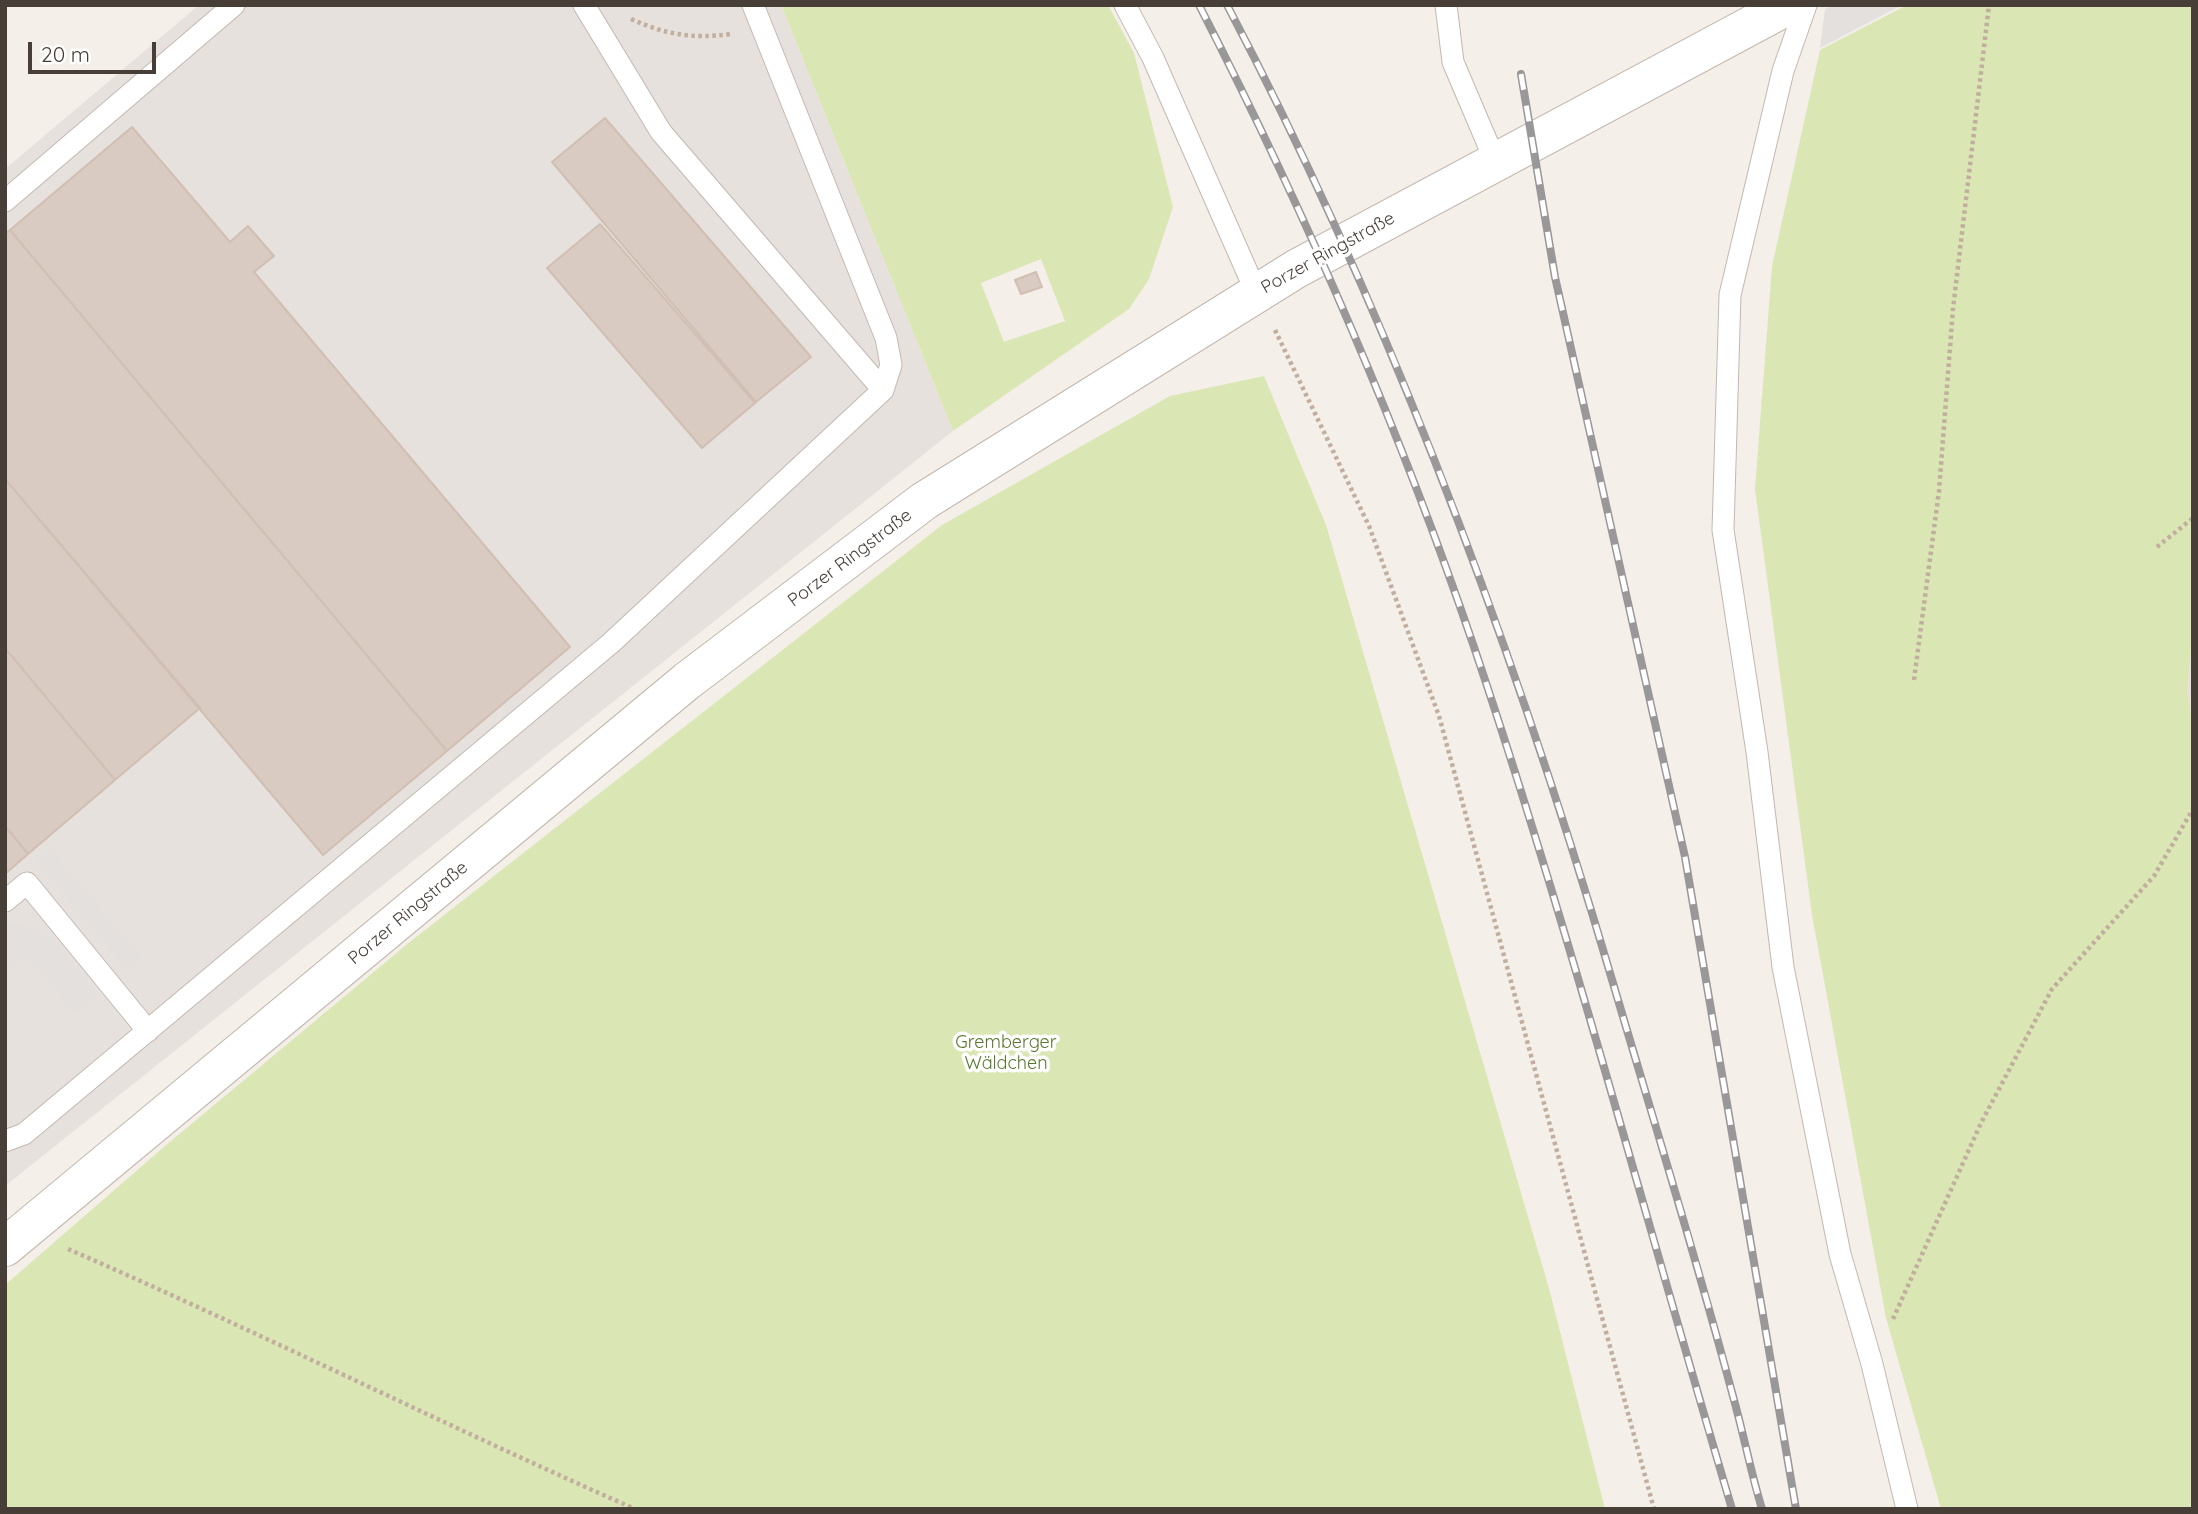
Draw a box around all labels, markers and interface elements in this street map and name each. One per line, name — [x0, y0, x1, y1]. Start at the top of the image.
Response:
scale bar — [32, 28, 159, 72]
text: 20 m — [41, 41, 90, 67]
street label: Porzer Ringstraße — [1257, 207, 1399, 299]
street label: Porzer Ringstraße — [784, 504, 916, 612]
street label: Porzer Ringstraße — [344, 857, 472, 969]
park label: Gremberger Wäldchen — [955, 1032, 1057, 1074]

